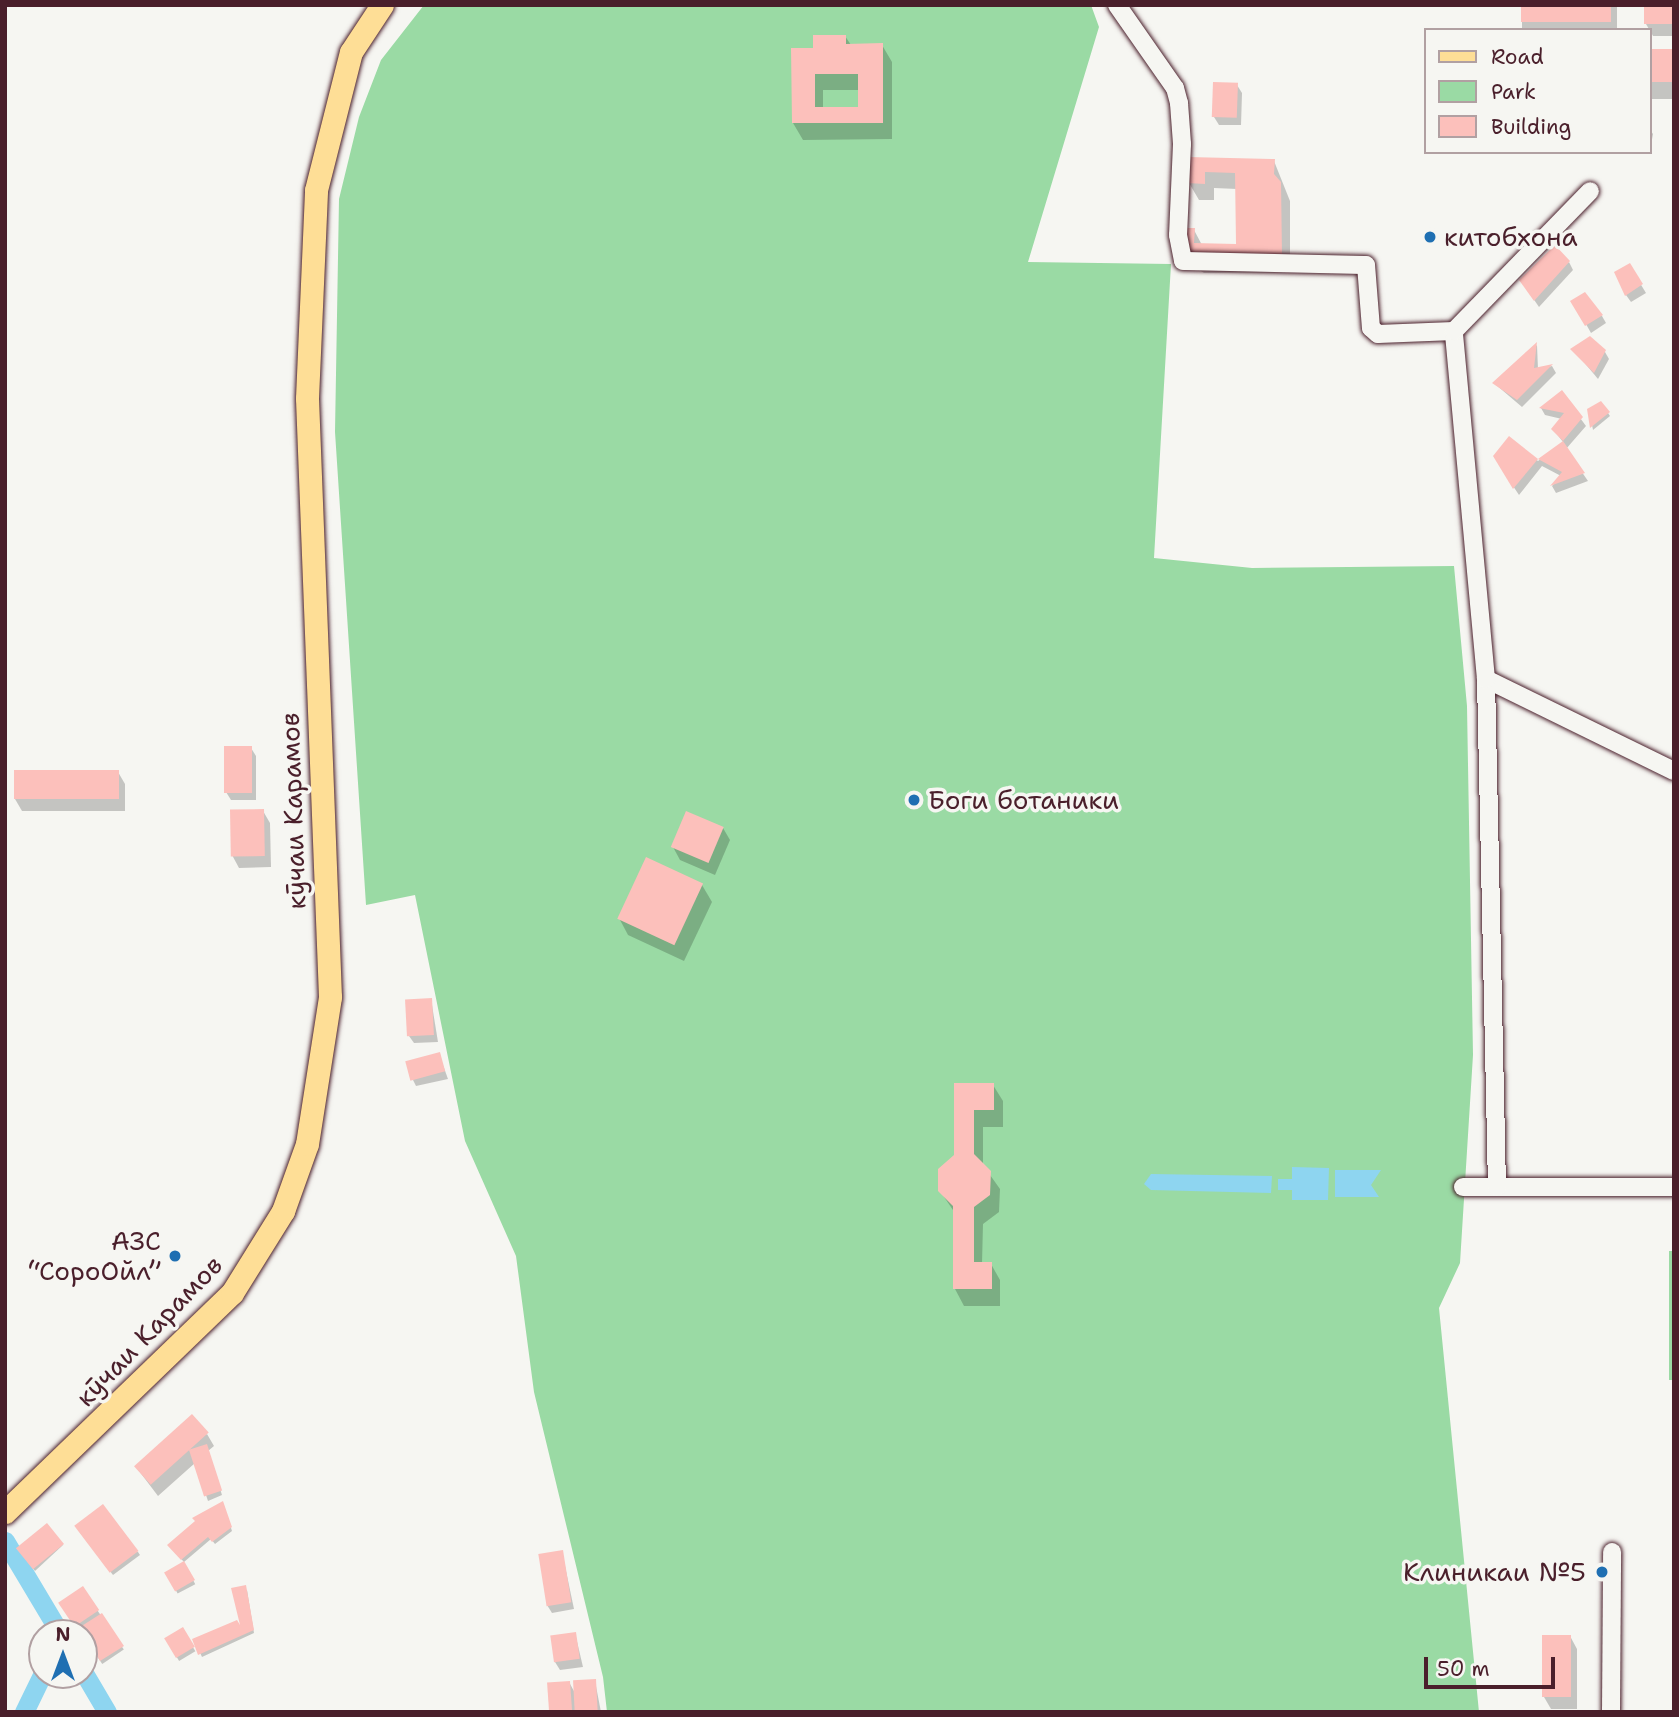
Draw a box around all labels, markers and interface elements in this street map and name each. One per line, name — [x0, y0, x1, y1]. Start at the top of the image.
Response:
legend — [1424, 28, 1651, 154]
text: Road — [1491, 43, 1544, 71]
text: Park — [1491, 78, 1536, 106]
text: Building — [1491, 113, 1571, 141]
place label: китобхона — [1444, 221, 1578, 253]
marker: китобхона — [1422, 229, 1438, 245]
street label: кӯчаи Карамов — [274, 712, 312, 910]
place label: Боги ботаники — [928, 784, 1119, 816]
marker: Боги ботаники — [906, 792, 922, 808]
place label: АЗС “СороОйл” — [27, 1225, 161, 1286]
marker: АЗС “СороОйл” — [167, 1248, 183, 1264]
street label: кӯчаи Карамов — [69, 1249, 229, 1413]
place label: Клиникаи №5 — [1403, 1556, 1586, 1588]
marker: Клиникаи №5 — [1592, 1562, 1612, 1582]
north arrow — [28, 1619, 98, 1689]
text: N — [55, 1622, 71, 1647]
scale bar — [1427, 1644, 1558, 1688]
text: 50 m — [1437, 1655, 1490, 1683]

